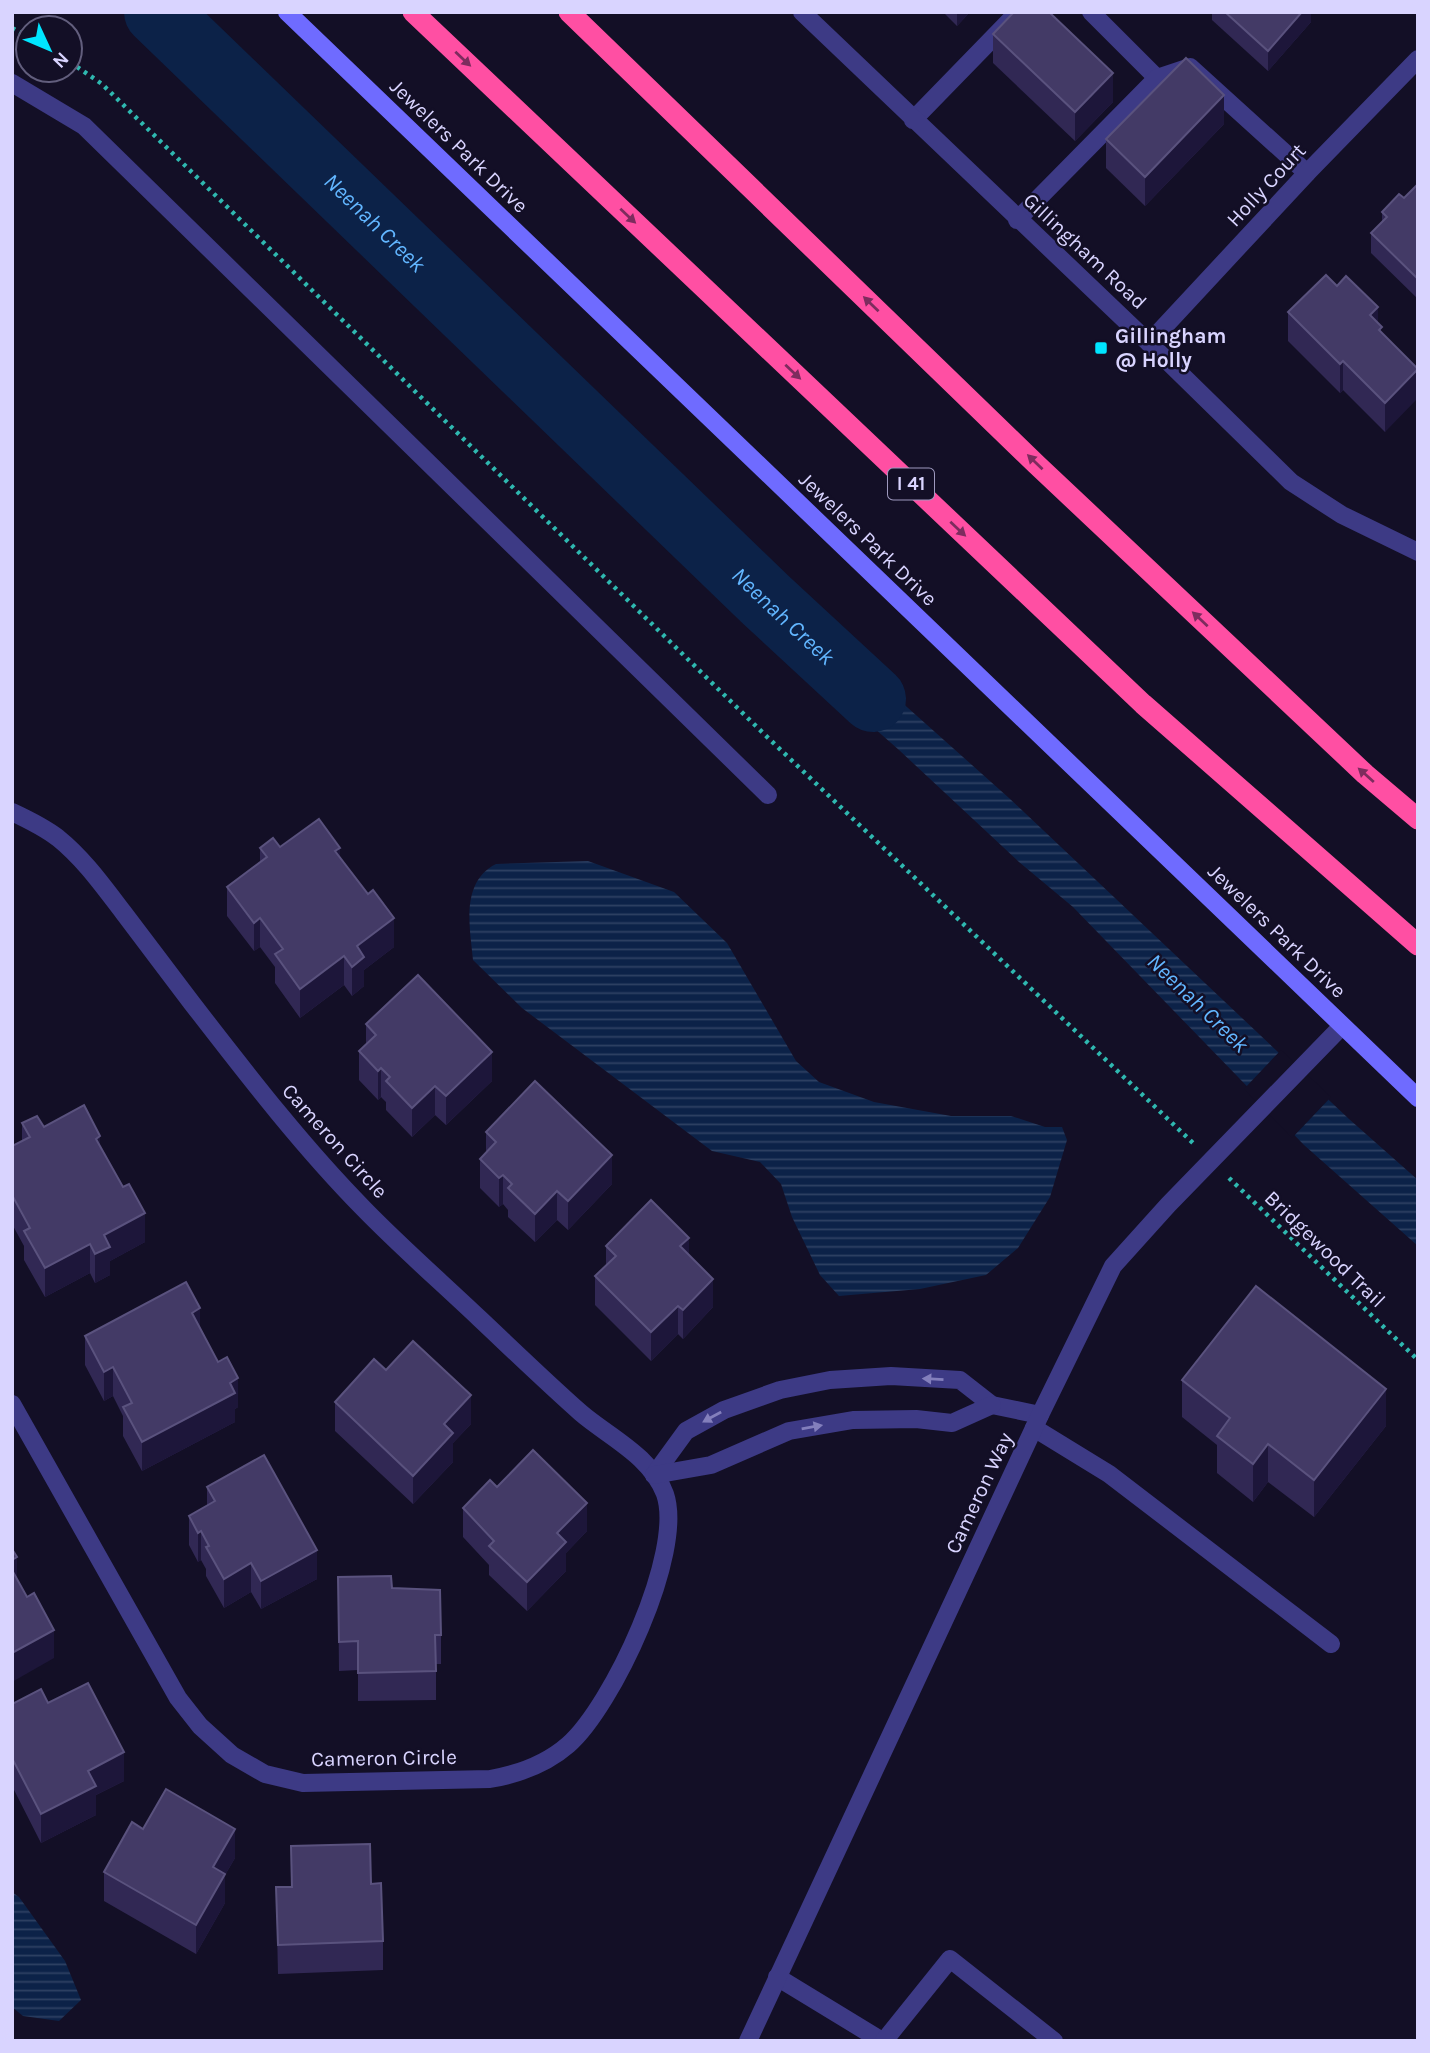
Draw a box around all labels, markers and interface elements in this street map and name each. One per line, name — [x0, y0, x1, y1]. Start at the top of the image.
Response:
north arrow — [14, 14, 84, 84]
text: N — [48, 48, 73, 73]
one-way arrow — [454, 51, 471, 67]
street label: Jewelers Park Drive — [385, 74, 533, 218]
street label: Holly Court — [1222, 138, 1311, 231]
water label: Neenah Creek — [319, 167, 432, 278]
street label: Gillingham Road — [1018, 188, 1152, 314]
one-way arrow — [619, 207, 636, 223]
one-way arrow — [863, 297, 880, 313]
place label: Gillingham @ Holly — [1115, 324, 1226, 372]
marker: Gillingham @ Holly — [1093, 340, 1109, 356]
one-way arrow — [784, 364, 801, 380]
one-way arrow — [1027, 455, 1044, 471]
street label: Jewelers Park Drive — [794, 467, 942, 611]
road number: I 41 — [888, 468, 934, 499]
one-way arrow — [949, 520, 966, 536]
water label: Neenah Creek — [727, 561, 841, 670]
one-way arrow — [1192, 611, 1209, 627]
one-way arrow — [1357, 767, 1375, 783]
street label: Jewelers Park Drive — [1203, 859, 1351, 1003]
water label: Neenah Creek — [1142, 948, 1255, 1058]
street label: Cameron Circle — [277, 1079, 393, 1203]
street label: Bridgewood Trail — [1260, 1186, 1390, 1312]
one-way arrow — [921, 1373, 943, 1384]
one-way arrow — [702, 1411, 721, 1423]
one-way arrow — [801, 1421, 823, 1432]
street label: Cameron Way — [940, 1428, 1018, 1557]
street label: Cameron Circle — [311, 1745, 457, 1771]

